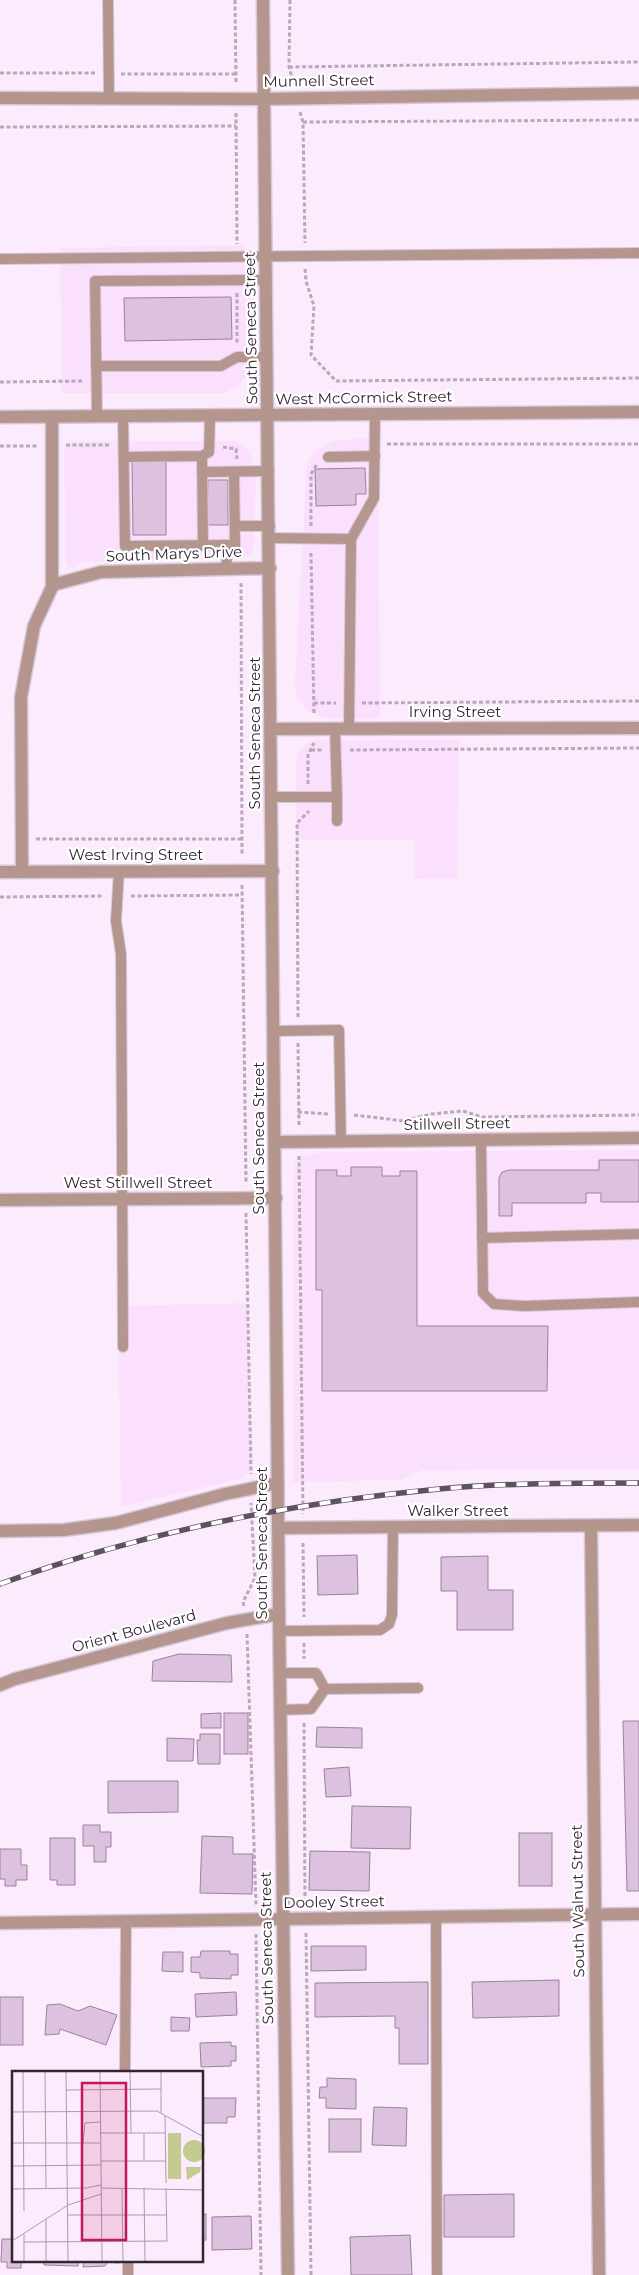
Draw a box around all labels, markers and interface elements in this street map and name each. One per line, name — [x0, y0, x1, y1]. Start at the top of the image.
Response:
street label: Munnell Street — [263, 70, 375, 91]
street label: South Seneca Street — [240, 251, 261, 405]
street label: West McCormick Street — [275, 386, 453, 409]
street label: South Marys Drive — [105, 542, 243, 565]
street label: South Seneca Street — [245, 657, 264, 809]
street label: Irving Street — [409, 702, 501, 721]
street label: West Irving Street — [69, 845, 203, 864]
street label: South Seneca Street — [249, 1062, 268, 1214]
street label: Stillwell Street — [403, 1113, 511, 1134]
street label: West Stillwell Street — [63, 1173, 213, 1192]
street label: South Seneca Street — [252, 1467, 271, 1619]
street label: Walker Street — [407, 1501, 509, 1520]
street label: Orient Boulevard — [70, 1605, 198, 1656]
street label: South Walnut Street — [567, 1824, 588, 1978]
street label: South Seneca Street — [256, 1871, 277, 2025]
street label: Dooley Street — [283, 1891, 385, 1912]
inset map — [12, 2071, 204, 2262]

